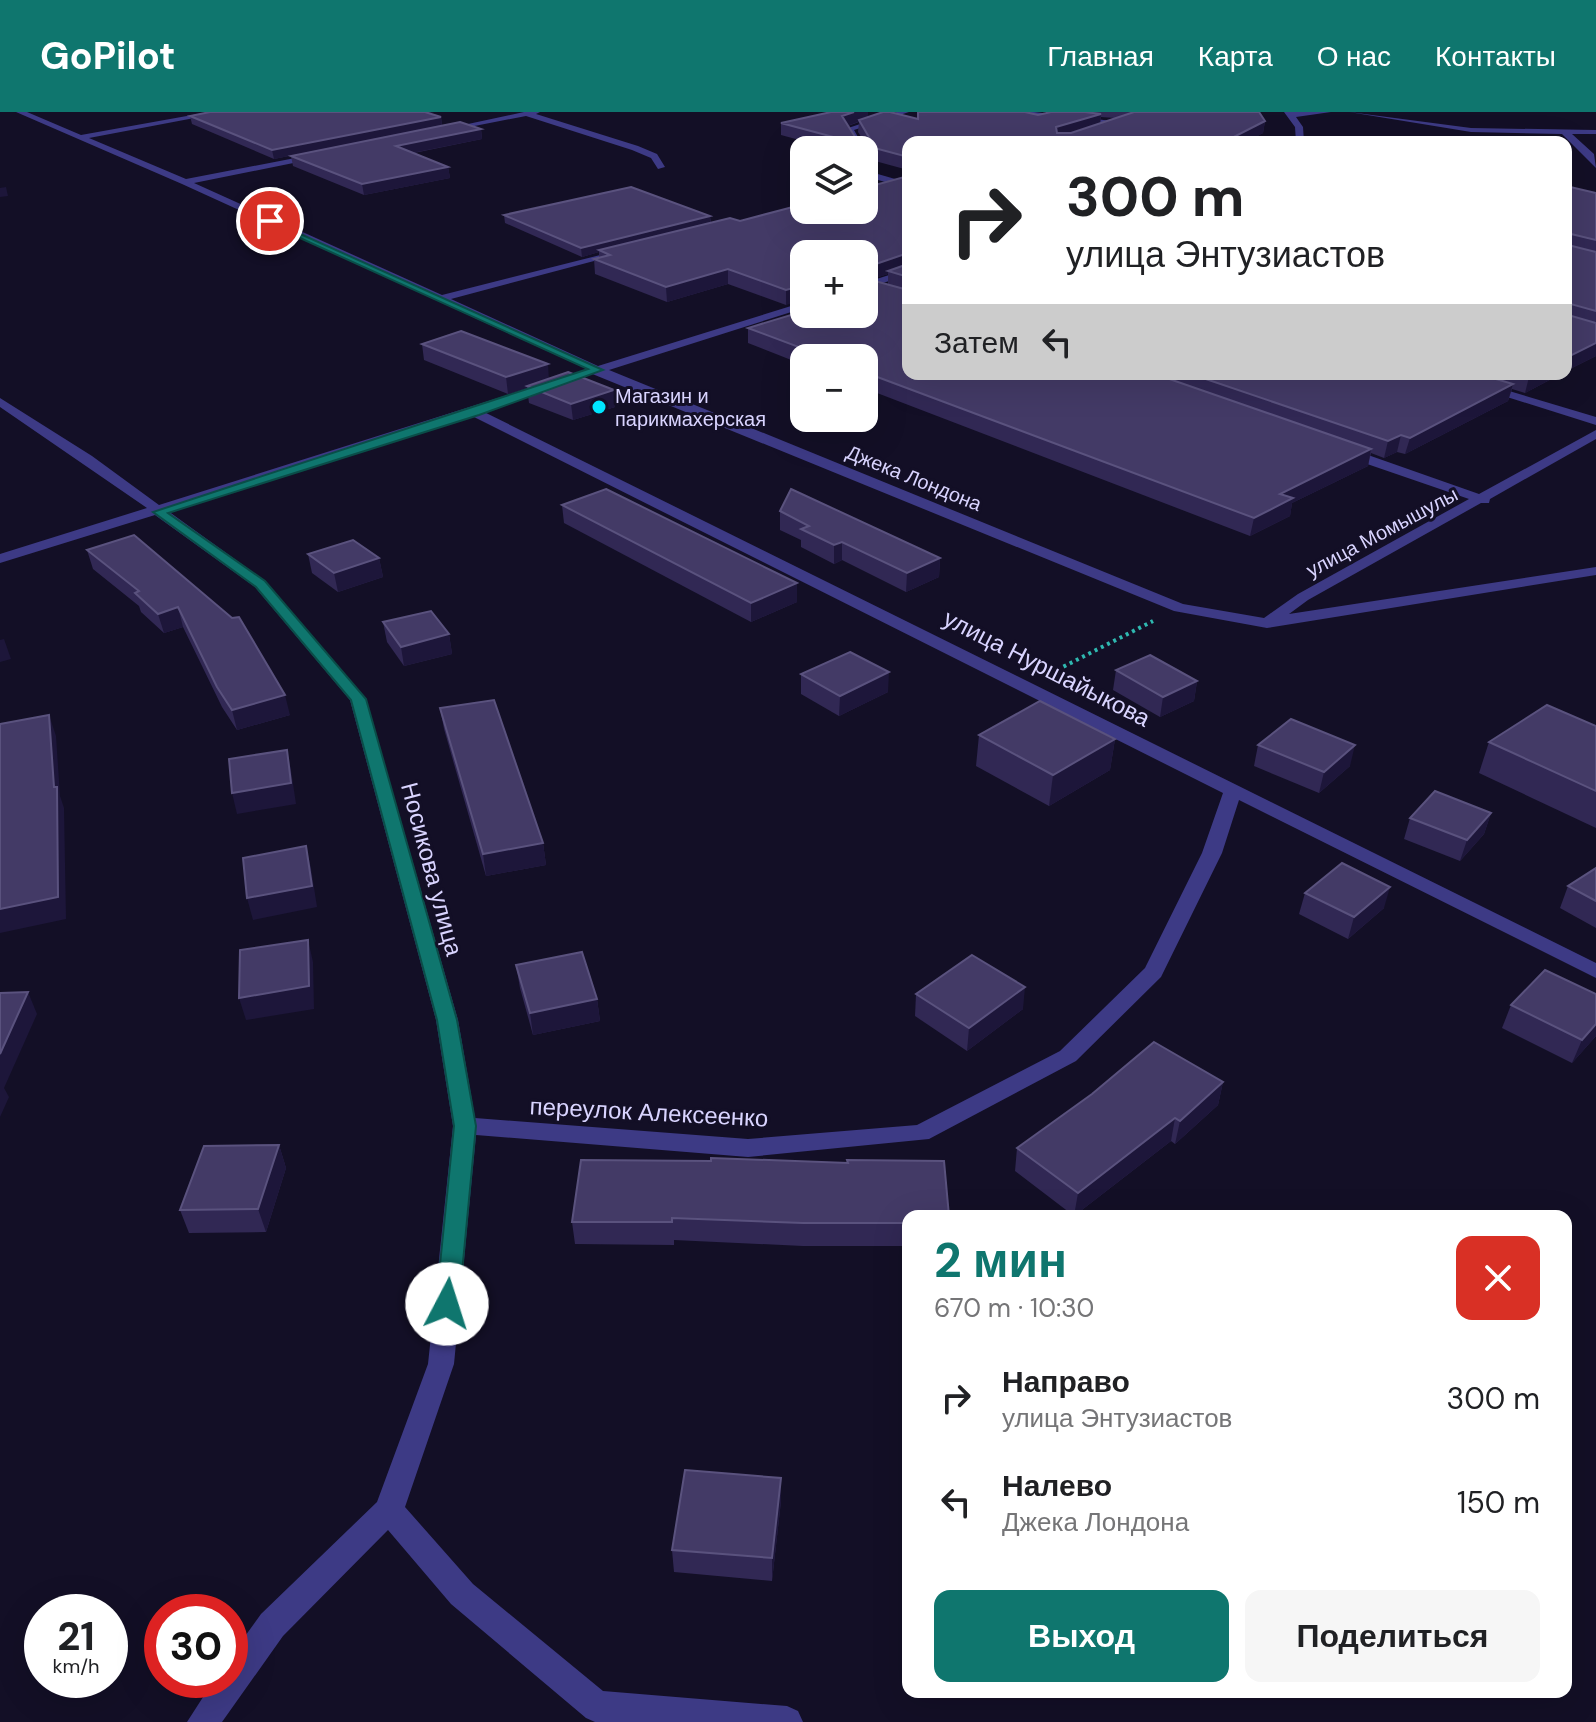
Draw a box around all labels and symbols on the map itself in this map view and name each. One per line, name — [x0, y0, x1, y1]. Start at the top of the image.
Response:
pin — [236, 187, 304, 255]
place label: Магазин и парикмахерская — [615, 383, 766, 432]
marker: Магазин и парикмахерская — [590, 398, 608, 416]
street label: Джека Лондона — [842, 439, 986, 517]
street label: улица Момышулы — [1302, 481, 1462, 583]
street label: улица Нуршайыкова — [938, 602, 1156, 734]
street label: Носикова улица — [394, 779, 470, 960]
street label: переулок Алексеенко — [529, 1090, 769, 1134]
position arrow — [405, 1262, 489, 1346]
speed limit sign: 30 — [144, 1594, 248, 1698]

